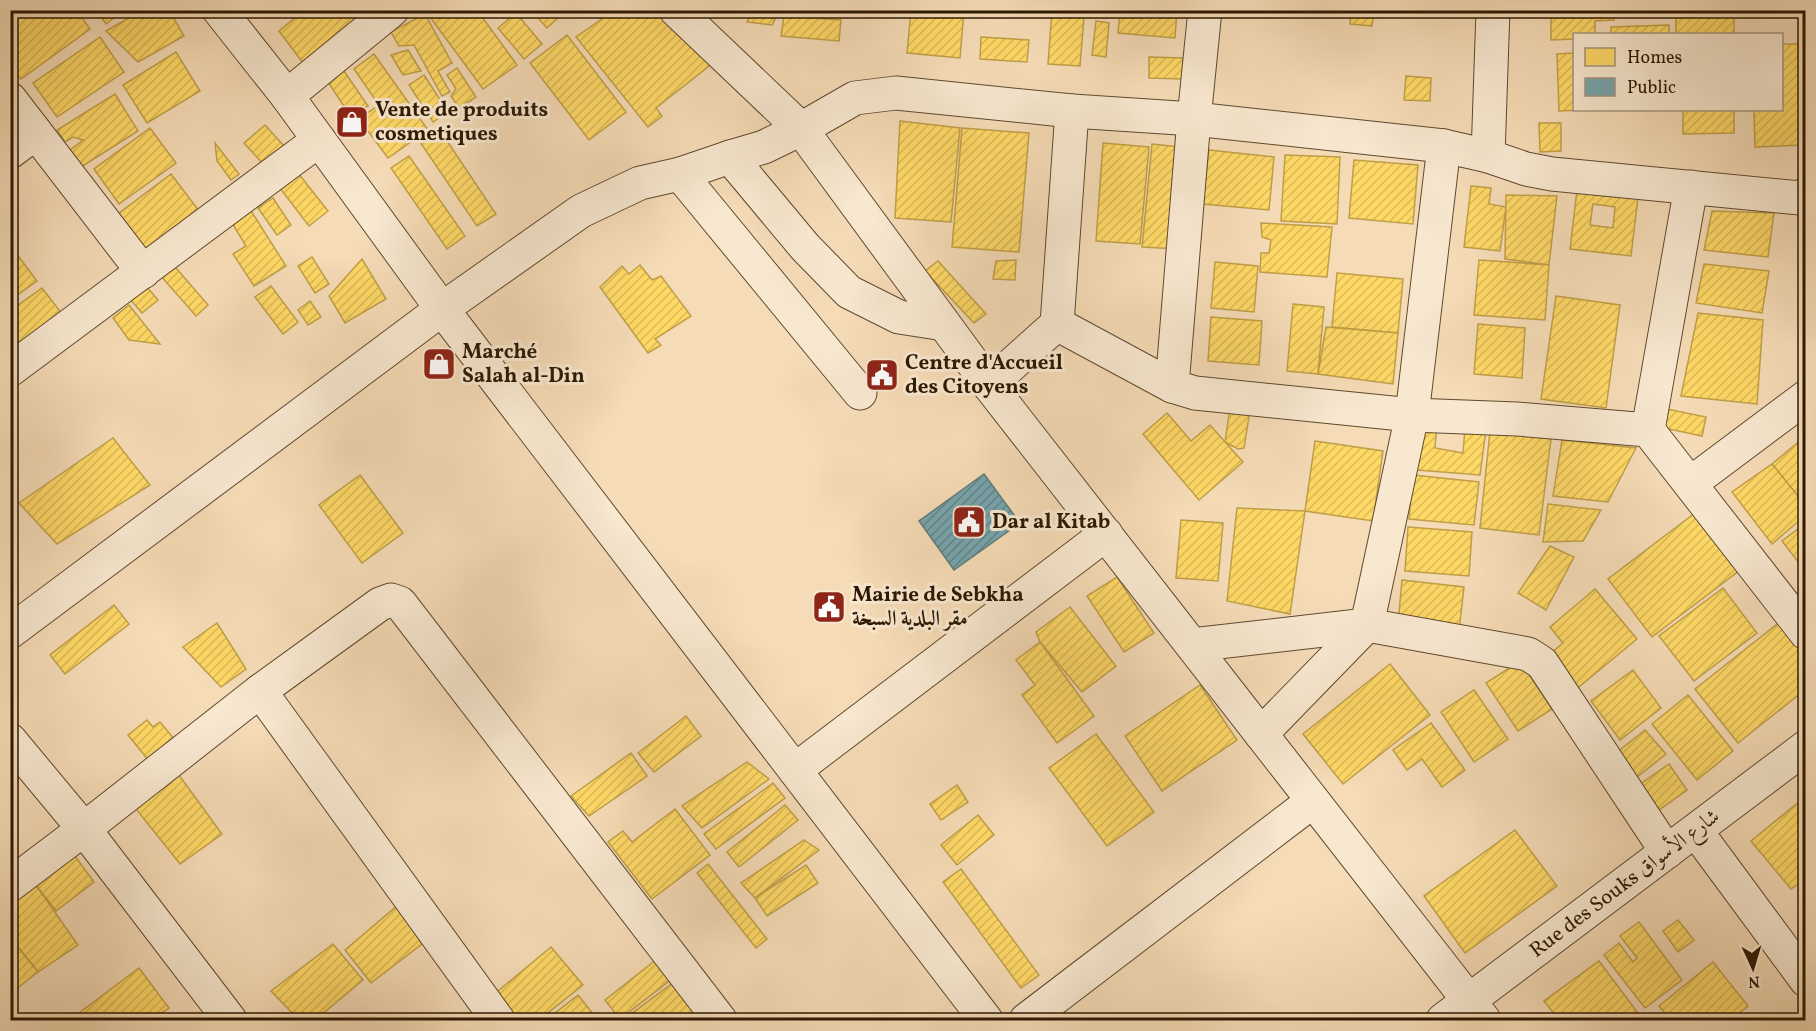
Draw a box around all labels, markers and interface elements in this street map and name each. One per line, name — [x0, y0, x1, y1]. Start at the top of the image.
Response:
legend — [1573, 33, 1783, 111]
text: Homes — [1627, 46, 1682, 71]
text: Public — [1627, 76, 1676, 101]
place label: Vente de produits cosmetiques — [375, 96, 548, 149]
shop icon: Vente de produits cosmetiques — [334, 104, 370, 140]
place label: Marché Salah al-Din — [462, 338, 585, 391]
shop icon: Marché Salah al-Din — [421, 346, 457, 382]
place label: Centre d'Accueil des Citoyens — [905, 349, 1063, 402]
public building icon: Centre d'Accueil des Citoyens — [864, 357, 900, 393]
public building icon: Dar al Kitab — [951, 504, 987, 540]
place label: Dar al Kitab — [992, 508, 1110, 537]
place label: Mairie de Sebkha مقر البلدية السبخة — [852, 581, 1024, 634]
public building icon: Mairie de Sebkha مقر البلدية السبخة — [811, 589, 847, 625]
street label: Rue des Souks شارع الأسواق — [1523, 801, 1727, 967]
north arrow — [1723, 938, 1783, 998]
text: N — [1747, 970, 1760, 992]

